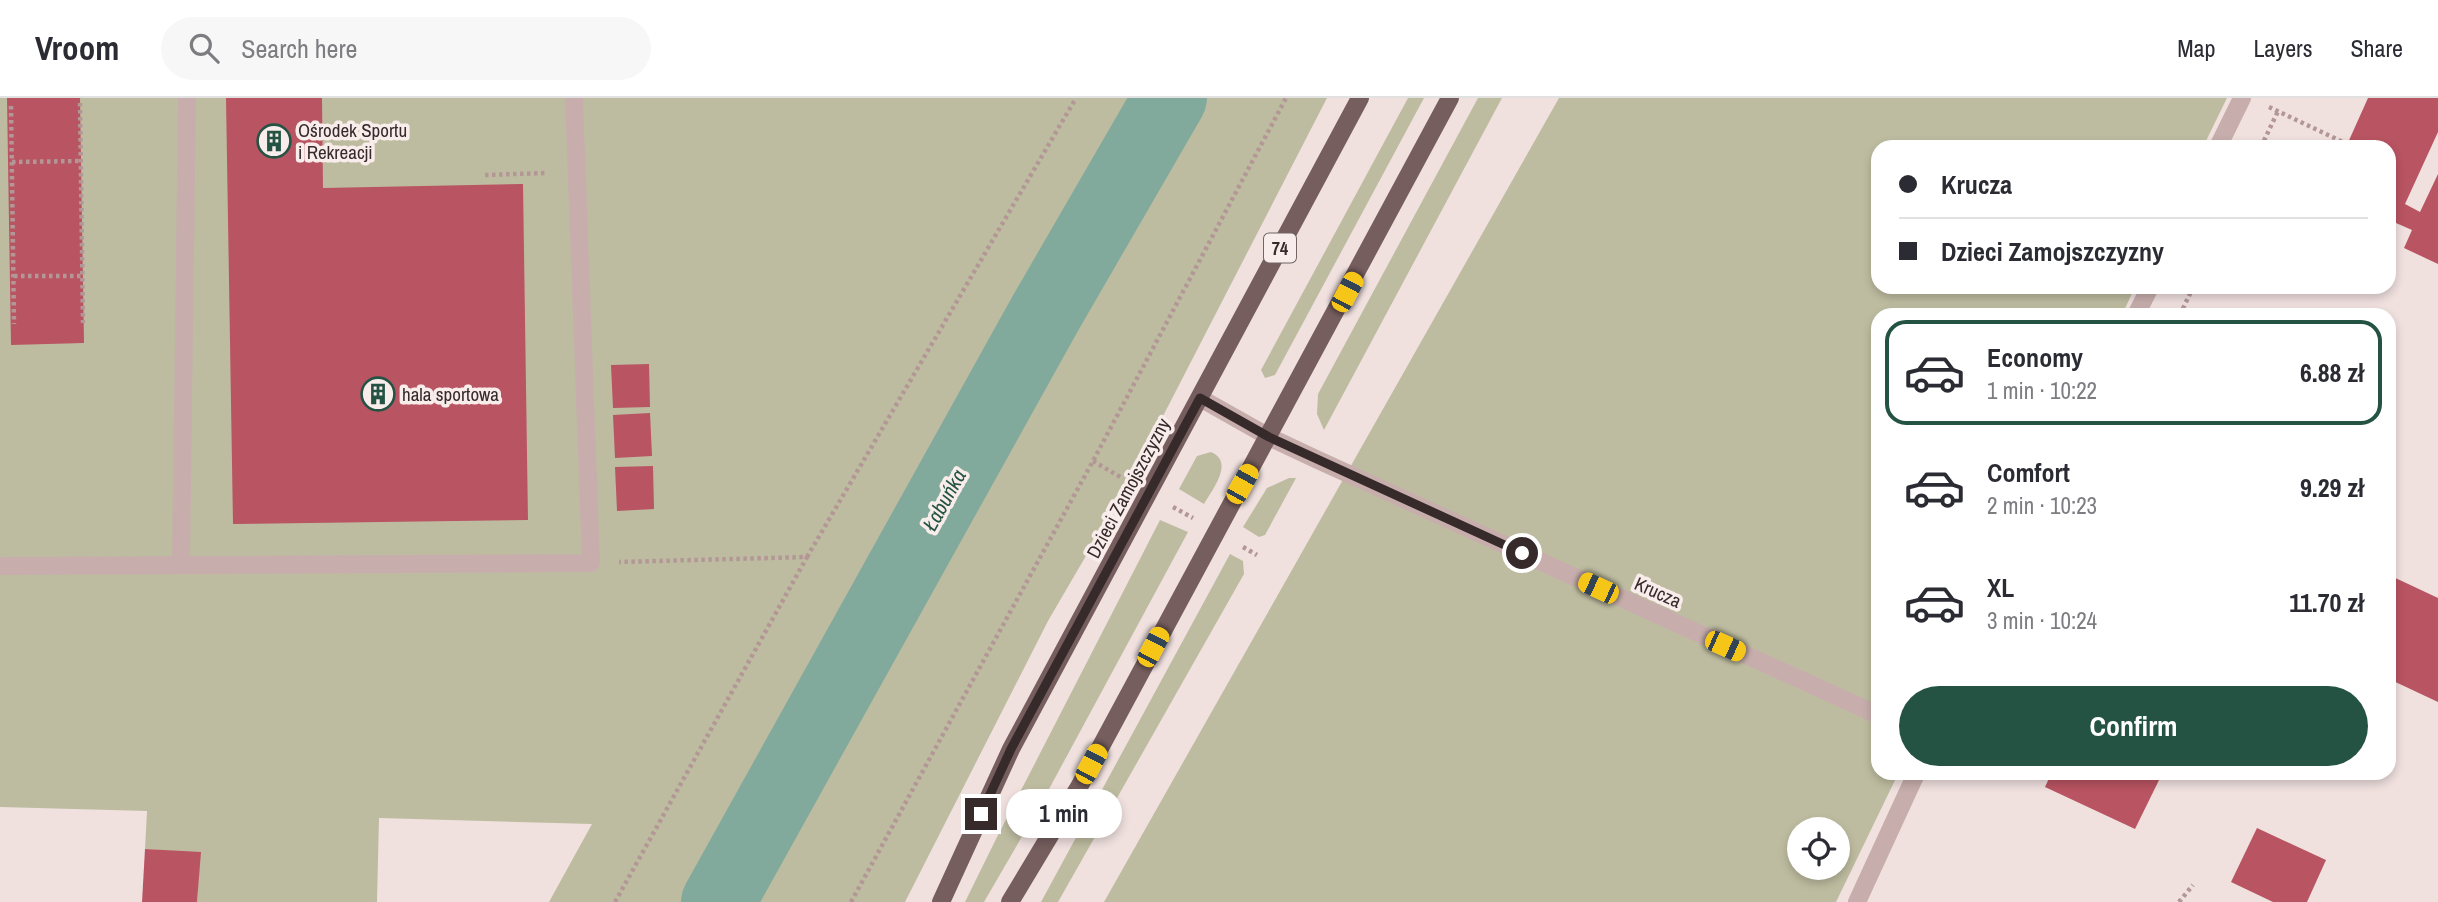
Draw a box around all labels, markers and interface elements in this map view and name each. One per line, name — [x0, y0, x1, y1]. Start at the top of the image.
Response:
search box — [161, 17, 651, 80]
text: Vroom — [35, 26, 119, 70]
icon: search — [185, 29, 223, 67]
text: Search here — [241, 31, 357, 66]
text: Map — [2177, 32, 2215, 64]
text: Layers — [2253, 32, 2312, 64]
text: Share — [2350, 32, 2403, 64]
place label: Ośrodek Sportu i Rekreacji — [298, 117, 407, 165]
building icon: Ośrodek Sportu i Rekreacji — [255, 122, 293, 160]
text: Krucza — [1941, 167, 2012, 202]
road number: 74 — [1264, 233, 1296, 262]
text: Dzieci Zamojszczyzny — [1941, 234, 2164, 269]
car — [1328, 269, 1367, 315]
text: Economy — [1987, 340, 2083, 375]
icon: car — [1903, 341, 1966, 404]
text: 6.88 zł — [2300, 355, 2364, 390]
building icon: hala sportowa — [359, 375, 397, 413]
text: 1 min · 10:22 — [1987, 375, 2097, 406]
place label: hala sportowa — [402, 381, 499, 407]
street label: Dzieci Zamojszczyzny — [1080, 413, 1176, 563]
text: Comfort — [1987, 455, 2070, 490]
icon: car — [1903, 456, 1966, 519]
car — [1223, 461, 1262, 507]
water label: Łabuńka — [915, 464, 973, 537]
text: 9.29 zł — [2300, 470, 2364, 505]
text: 2 min · 10:23 — [1987, 490, 2097, 521]
route start — [1506, 537, 1538, 569]
car — [1575, 570, 1622, 606]
street label: Krucza — [1631, 570, 1686, 614]
text: XL — [1987, 570, 2014, 605]
icon: car — [1903, 571, 1966, 634]
text: 11.70 zł — [2289, 585, 2364, 620]
text: 3 min · 10:24 — [1987, 605, 2097, 636]
car — [1134, 624, 1173, 670]
car — [1702, 628, 1749, 664]
button: Confirm — [1899, 686, 2368, 766]
car — [1072, 741, 1111, 787]
callout: 1 min — [1006, 790, 1121, 838]
route end — [965, 798, 997, 830]
text: 1 min — [1039, 798, 1089, 829]
map controls — [1787, 817, 1850, 880]
button: locate — [1787, 817, 1850, 880]

